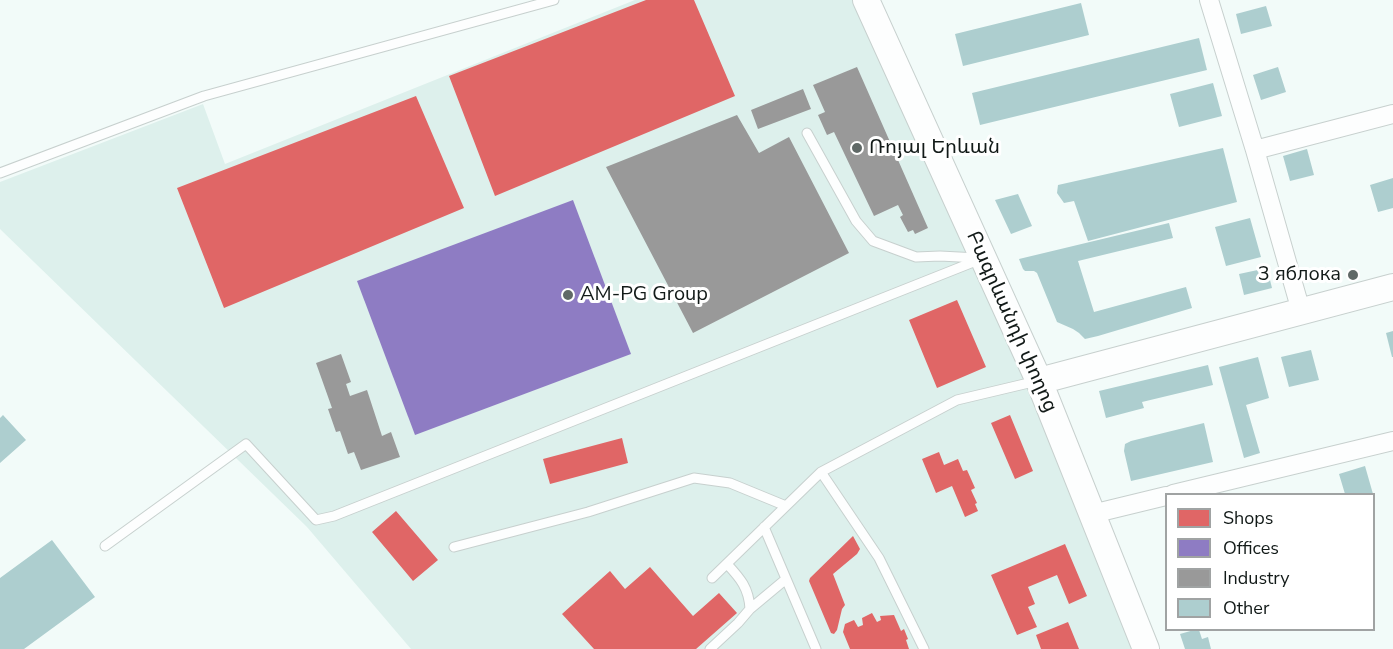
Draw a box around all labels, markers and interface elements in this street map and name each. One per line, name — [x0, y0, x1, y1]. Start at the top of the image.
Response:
place label: Ռոյալ Երևան — [869, 136, 1000, 160]
marker: Ռոյալ Երևան — [850, 141, 864, 155]
street label: Բագրևանդի փողոց — [960, 228, 1062, 416]
place label: 3 яблока — [1258, 263, 1341, 287]
marker: 3 яблока — [1346, 268, 1360, 282]
place label: AM-PG Group — [580, 283, 708, 307]
marker: AM-PG Group — [561, 288, 575, 302]
legend — [1165, 493, 1375, 631]
text: Shops — [1223, 506, 1273, 530]
text: Offices — [1223, 536, 1279, 560]
text: Industry — [1223, 566, 1290, 590]
text: Other — [1223, 596, 1269, 620]

